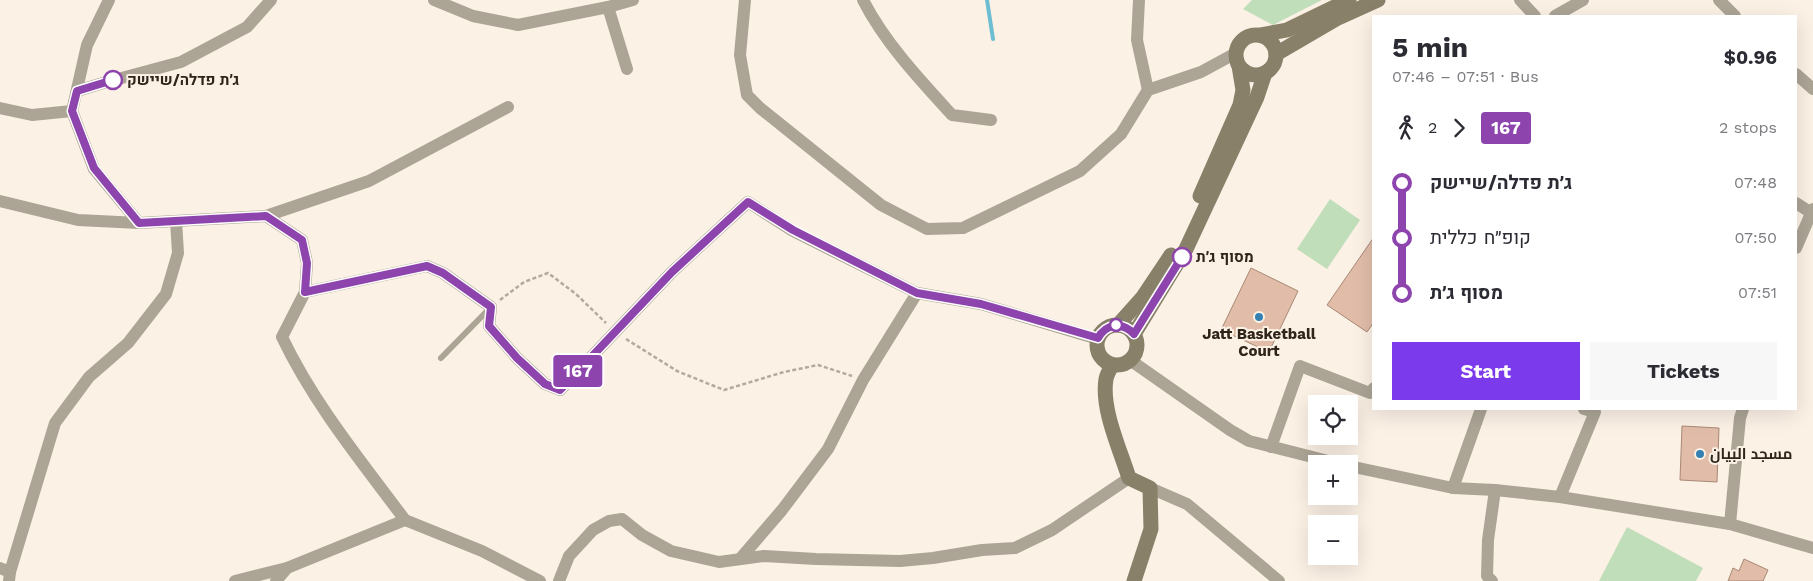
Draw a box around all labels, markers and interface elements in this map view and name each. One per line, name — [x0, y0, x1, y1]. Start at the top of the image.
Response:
text: 5 min — [1392, 31, 1468, 64]
text: $0.96 — [1724, 46, 1777, 69]
text: 07:46 – 07:51 · Bus — [1392, 67, 1539, 86]
marker: ג׳ת פדלה/שיישק — [103, 70, 123, 90]
place label: ג׳ת פדלה/שיישק — [127, 71, 239, 89]
icon: walk — [1392, 114, 1420, 142]
icon: forward — [1445, 114, 1473, 142]
text: 167 — [1491, 117, 1521, 138]
text: 2 — [1428, 118, 1437, 137]
text: 2 stops — [1719, 118, 1777, 137]
text: ג׳ת פדלה/שיישק — [1430, 171, 1572, 194]
text: 07:48 — [1734, 173, 1777, 192]
text: קופ״ח כללית — [1430, 226, 1531, 249]
text: 07:50 — [1734, 228, 1777, 247]
marker: מסוף ג׳ת — [1172, 247, 1192, 267]
place label: מסוף ג׳ת — [1196, 248, 1254, 266]
text: מסוף ג׳ת — [1430, 281, 1503, 304]
text: 07:51 — [1738, 283, 1777, 302]
marker: Jatt Basketball Court — [1253, 311, 1265, 323]
unlabelled marker — [1109, 318, 1123, 332]
place label: Jatt Basketball Court — [1202, 325, 1316, 360]
button: Start — [1392, 342, 1580, 400]
button: Tickets — [1590, 342, 1777, 400]
line badge: 167 — [549, 355, 607, 387]
text: 167 — [563, 360, 593, 381]
map controls — [1308, 395, 1358, 565]
button: locate — [1308, 395, 1358, 445]
place label: مسجد البيان — [1710, 445, 1792, 463]
marker: مسجد البيان — [1694, 448, 1706, 460]
button: + — [1308, 455, 1358, 505]
button: − — [1308, 515, 1358, 565]

